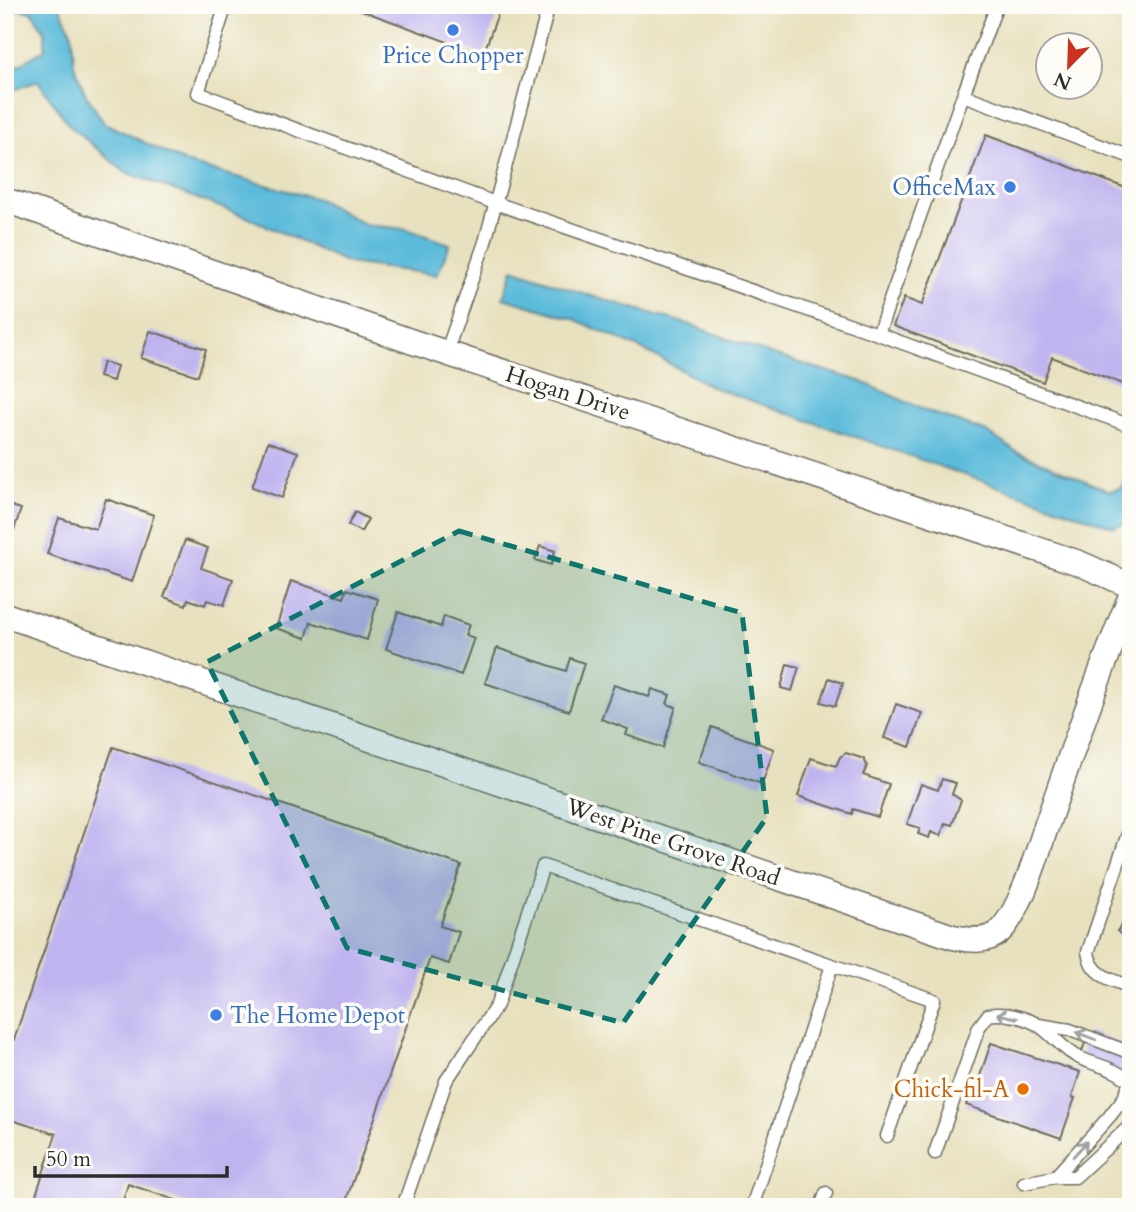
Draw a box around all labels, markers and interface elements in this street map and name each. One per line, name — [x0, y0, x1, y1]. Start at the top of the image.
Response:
marker: Price Chopper — [445, 22, 461, 38]
north arrow — [1034, 32, 1104, 102]
place label: Price Chopper — [382, 40, 524, 71]
text: N — [1050, 65, 1075, 96]
place label: OfficeMax — [892, 172, 997, 203]
marker: OfficeMax — [1002, 179, 1018, 195]
street label: Hogan Drive — [502, 358, 634, 428]
street label: West Pine Grove Road — [561, 790, 785, 893]
place label: The Home Depot — [230, 1000, 405, 1031]
marker: The Home Depot — [208, 1007, 224, 1023]
one-way arrow — [997, 1009, 1019, 1022]
one-way arrow — [1075, 1029, 1097, 1041]
place label: Chick-fil-A — [894, 1074, 1010, 1105]
marker: Chick-fil-A — [1015, 1081, 1031, 1097]
scale bar — [35, 1135, 228, 1179]
one-way arrow — [1071, 1141, 1087, 1159]
text: 50 m — [46, 1145, 91, 1174]

